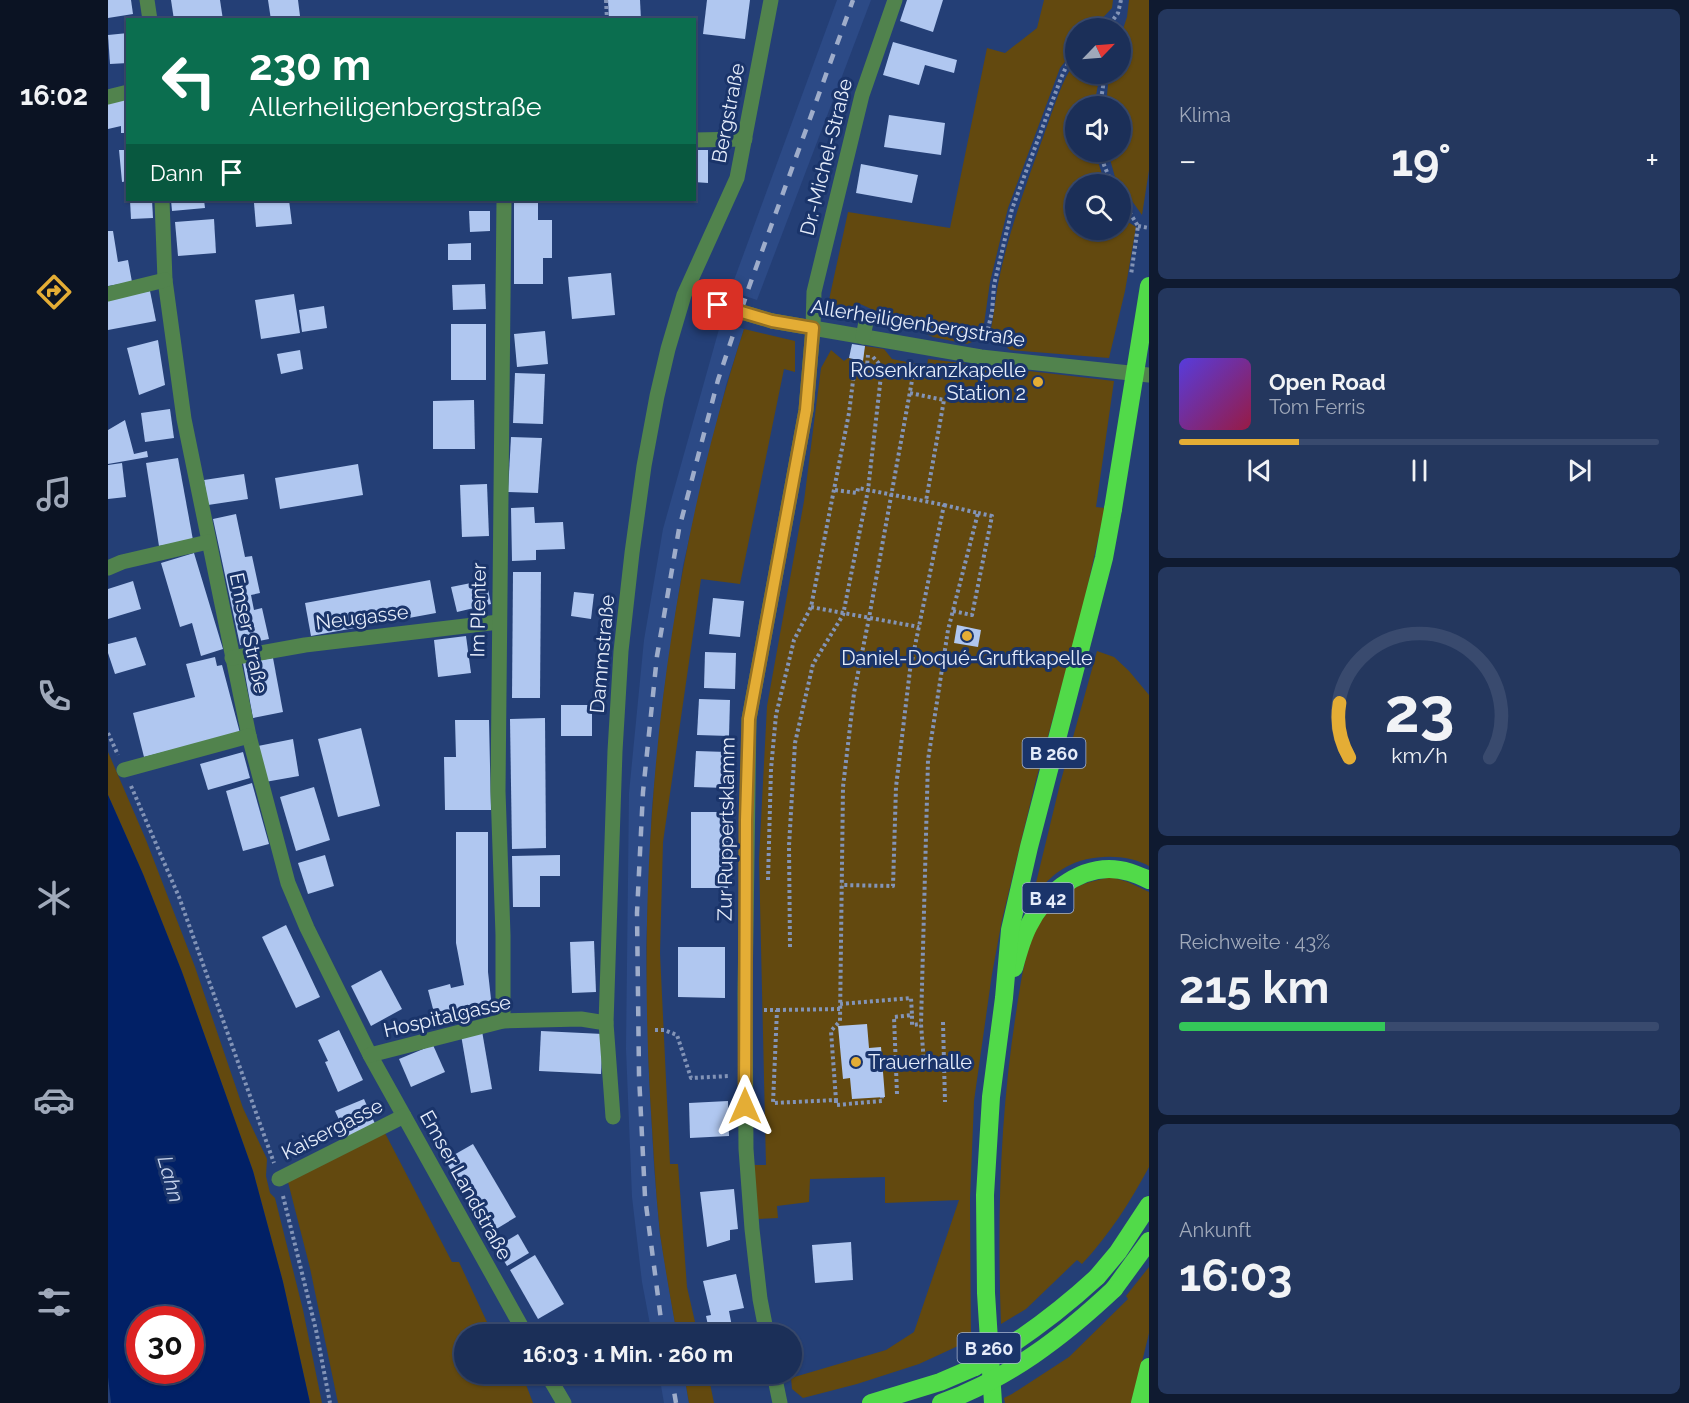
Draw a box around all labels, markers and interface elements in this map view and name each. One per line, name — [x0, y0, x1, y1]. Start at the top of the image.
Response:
north arrow — [1065, 18, 1131, 84]
map controls — [1065, 18, 1131, 240]
text: 230 m — [249, 41, 371, 90]
icon: left — [150, 42, 228, 120]
street label: Bergstraße — [707, 61, 749, 165]
street label: Dr.-Michel-Straße — [795, 76, 857, 238]
text: 16:02 — [20, 80, 88, 111]
text: Allerheiligenbergstraße — [249, 91, 542, 122]
button: sound — [1065, 96, 1131, 162]
text: Klima — [1179, 103, 1231, 127]
text: 19° — [1391, 134, 1451, 187]
text: − — [1179, 141, 1197, 180]
text: + — [1645, 141, 1659, 180]
icon: arrive — [215, 156, 248, 189]
text: Dann — [150, 160, 203, 186]
button: search — [1065, 174, 1131, 240]
icon: directions — [33, 271, 75, 313]
pin — [692, 279, 743, 330]
icon: arrive — [701, 288, 734, 321]
street label: Allerheiligenbergstraße — [809, 294, 1027, 352]
place label: Rosenkranzkapelle Station 2 — [850, 358, 1026, 405]
text: Open Road — [1269, 369, 1386, 395]
marker: Rosenkranzkapelle Station 2 — [1031, 375, 1045, 389]
text: Tom Ferris — [1269, 395, 1365, 419]
icon: previous — [1243, 454, 1276, 487]
icon: pause — [1403, 454, 1436, 487]
icon: next — [1563, 454, 1596, 487]
icon: music — [33, 473, 75, 515]
street label: Im Plenter — [465, 562, 491, 658]
street label: Emser Straße — [224, 570, 274, 696]
street label: Dammstraße — [585, 593, 619, 714]
street label: Neugasse — [314, 599, 410, 635]
marker: Daniel-Doqué-Gruftkapelle — [960, 629, 974, 643]
place label: Daniel-Doqué-Gruftkapelle — [841, 646, 1093, 670]
text: 23 — [1384, 674, 1454, 748]
icon: phone — [33, 675, 75, 717]
street label: Zur Ruppertsklamm — [712, 737, 740, 921]
road number: B 260 — [1022, 738, 1086, 768]
text: km/h — [1391, 744, 1447, 769]
icon: climate — [33, 877, 75, 919]
road number: B 42 — [1022, 883, 1074, 913]
text: Reichweite · 43% — [1179, 930, 1330, 954]
text: 215 km — [1179, 961, 1329, 1014]
street label: Hospitalgasse — [381, 990, 513, 1042]
place label: Trauerhalle — [868, 1050, 972, 1074]
marker: Trauerhalle — [849, 1055, 863, 1069]
position arrow — [713, 1074, 777, 1138]
icon: car — [33, 1079, 75, 1121]
street label: Kaisergasse — [277, 1093, 387, 1165]
street label: Emser Landstraße — [415, 1106, 517, 1264]
water label: Lahn — [152, 1153, 190, 1205]
text: Ankunft — [1179, 1218, 1252, 1242]
text: 16:03 — [1179, 1249, 1292, 1302]
icon: filters — [33, 1281, 75, 1323]
speed limit sign: 30 — [126, 1306, 204, 1384]
road number: B 260 — [958, 1333, 1020, 1363]
text: 16:03 · 1 Min. · 260 m — [523, 1341, 733, 1367]

